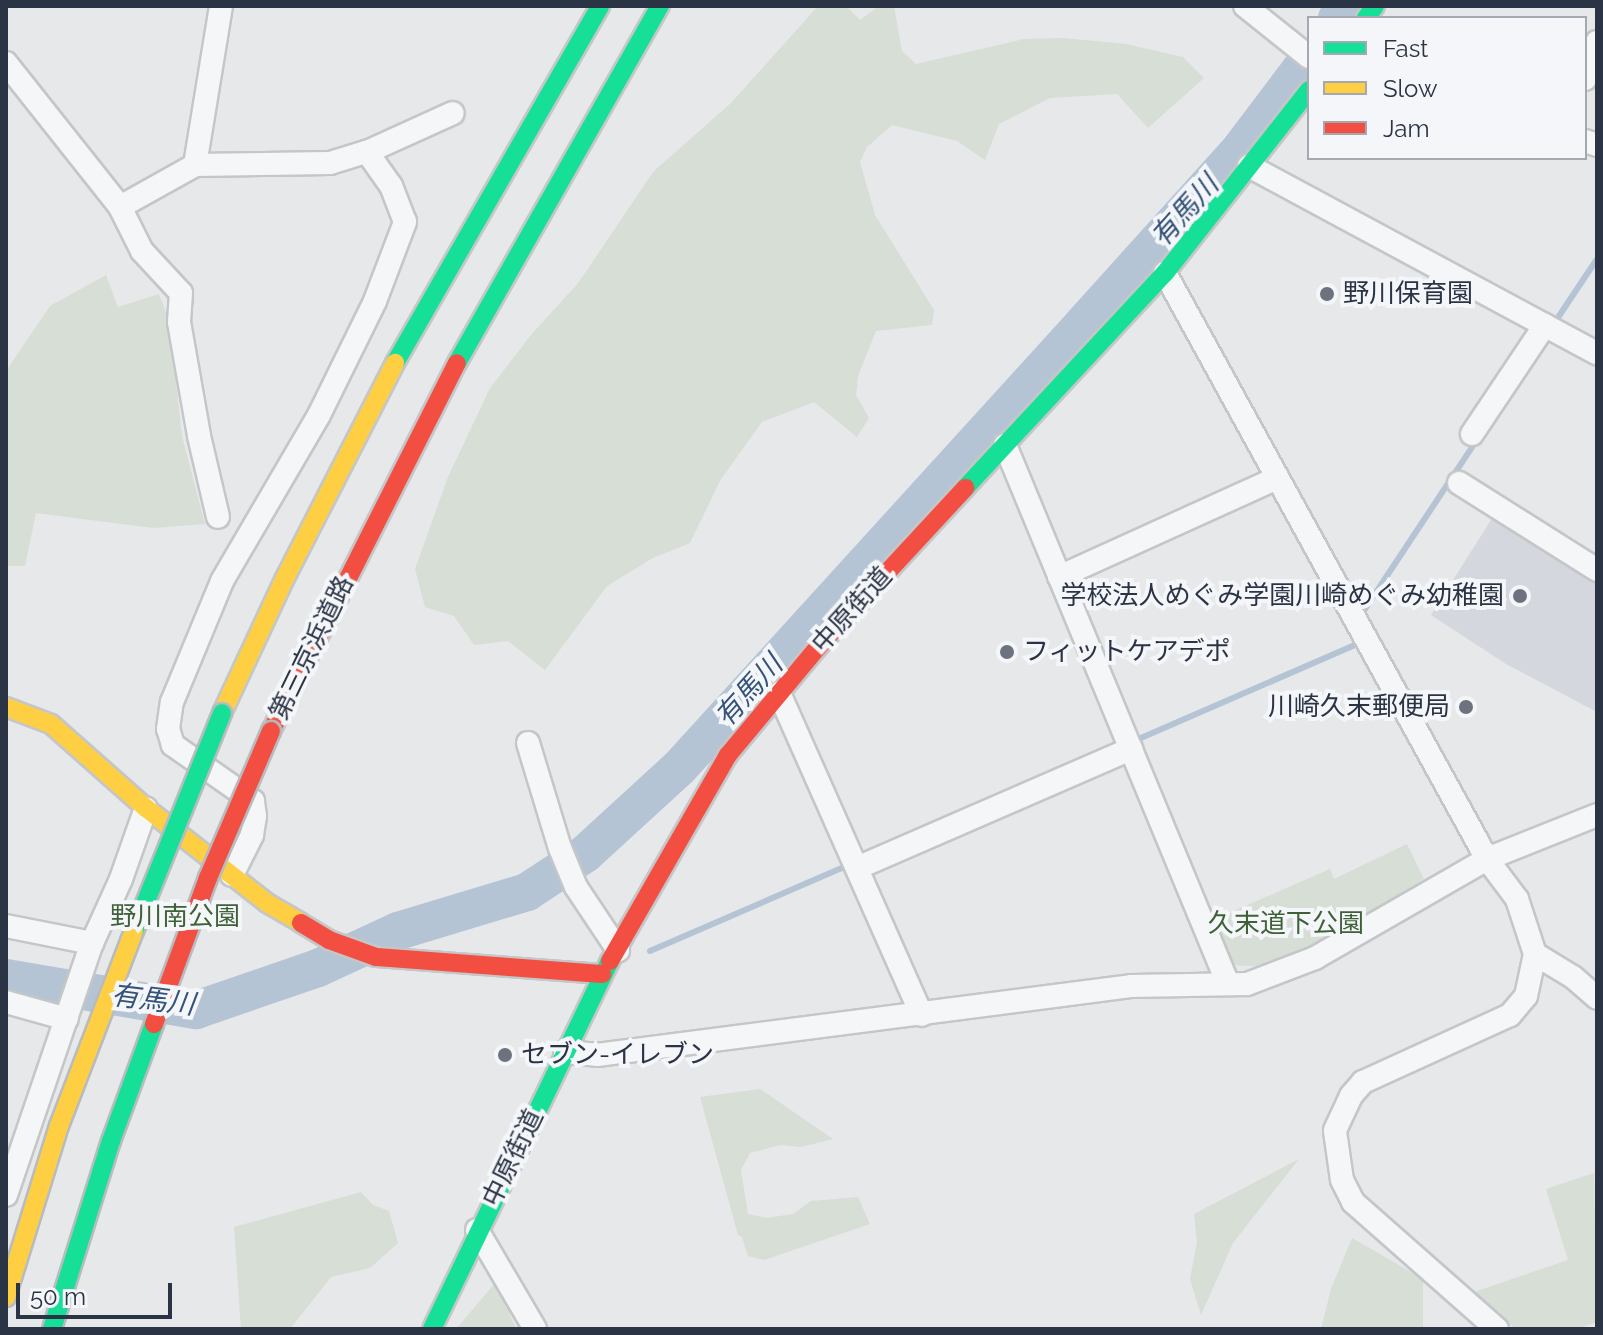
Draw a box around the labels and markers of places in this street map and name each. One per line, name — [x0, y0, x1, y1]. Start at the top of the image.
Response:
place label: 野川保育園 — [1343, 278, 1473, 310]
marker: 野川保育園 — [1318, 285, 1336, 303]
place label: 学校法人めぐみ学園川崎めぐみ幼稚園 — [1062, 580, 1504, 612]
marker: 学校法人めぐみ学園川崎めぐみ幼稚園 — [1511, 587, 1529, 605]
place label: フィットケアデポ — [1023, 636, 1231, 668]
marker: フィットケアデポ — [998, 643, 1016, 661]
place label: 川崎久末郵便局 — [1268, 691, 1450, 723]
marker: 川崎久末郵便局 — [1457, 698, 1475, 716]
place label: セブン-イレブン — [521, 1039, 714, 1071]
marker: セブン-イレブン — [496, 1046, 514, 1064]

